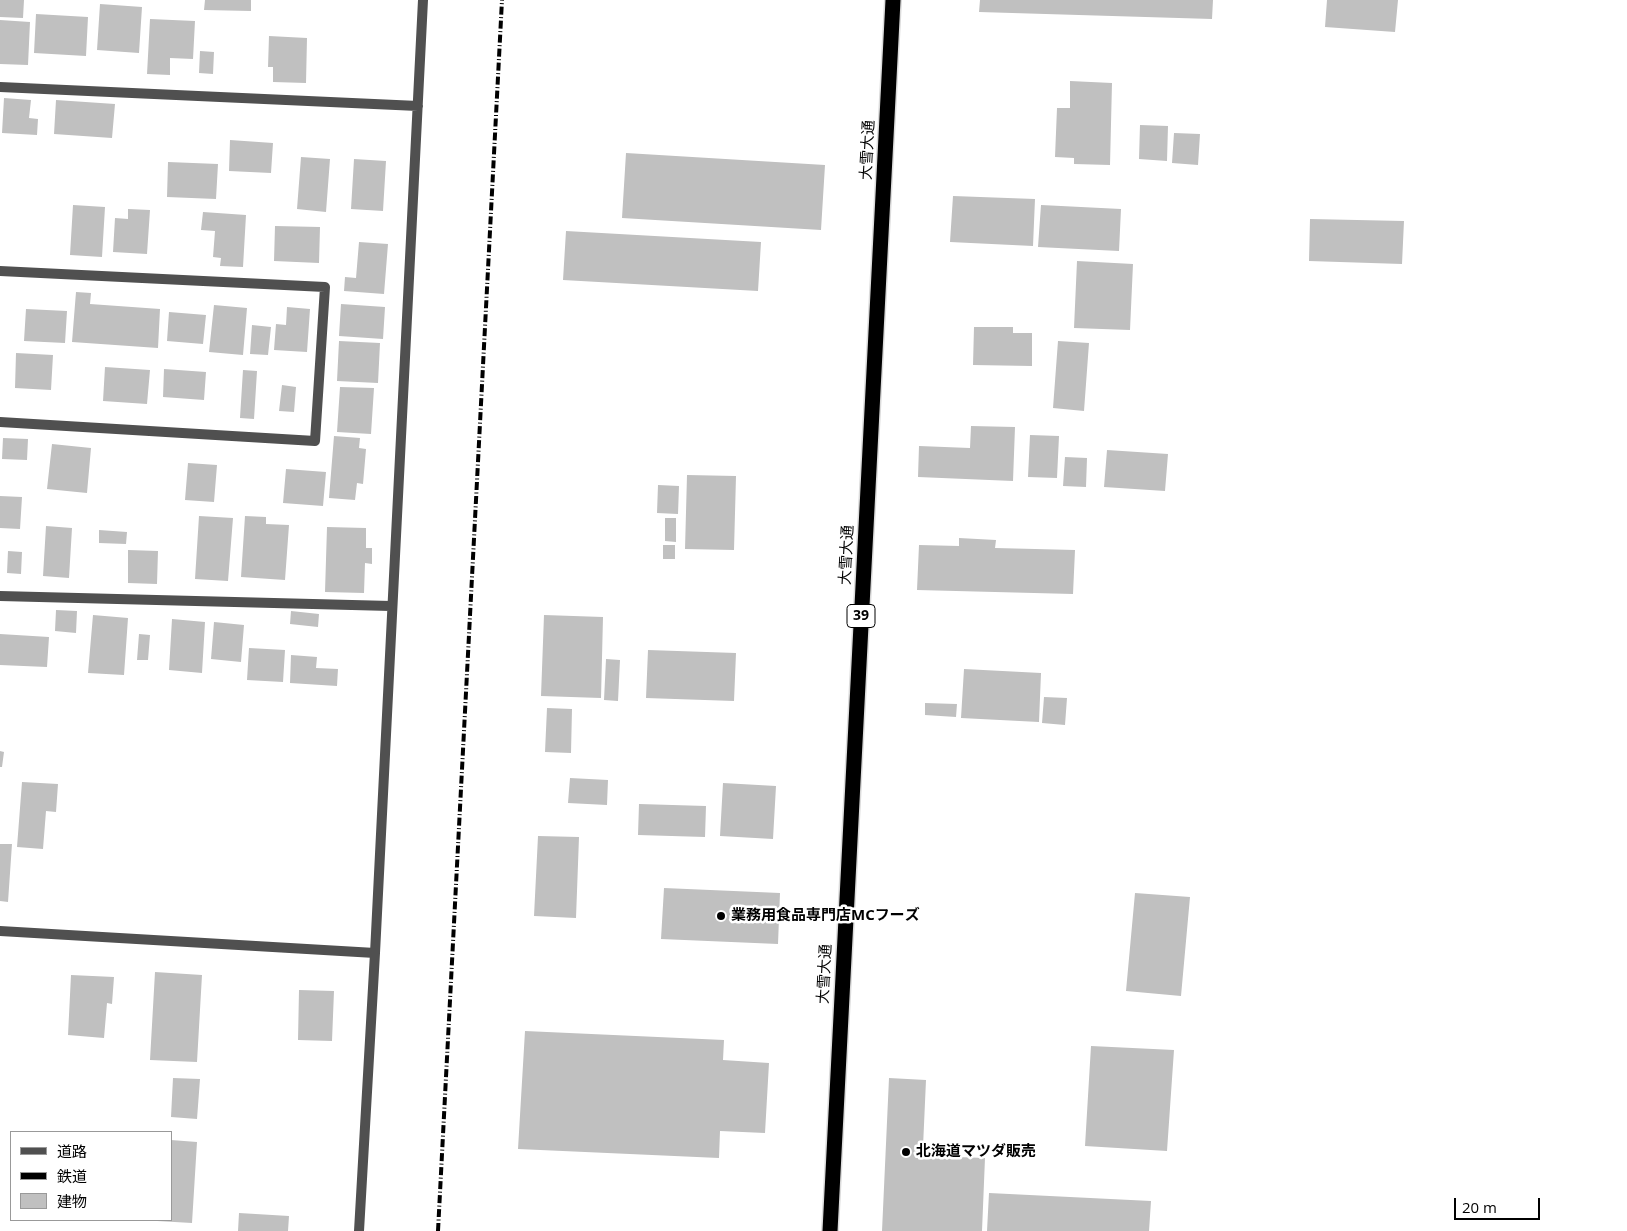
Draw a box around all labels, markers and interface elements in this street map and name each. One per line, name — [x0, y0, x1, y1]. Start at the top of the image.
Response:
street label: 大雪大通 — [857, 120, 879, 180]
street label: 大雪大通 — [836, 525, 858, 585]
road number: 39 — [847, 604, 875, 628]
place label: 業務用食品専門店MCフーズ — [731, 907, 920, 925]
marker: 業務用食品専門店MCフーズ — [715, 910, 727, 922]
street label: 大雪大通 — [814, 944, 836, 1004]
legend — [10, 1131, 172, 1221]
text: 道路 — [57, 1141, 87, 1161]
place label: 北海道マツダ販売 — [916, 1143, 1036, 1161]
marker: 北海道マツダ販売 — [900, 1146, 912, 1158]
text: 鉄道 — [57, 1166, 87, 1186]
scale bar — [1457, 1188, 1543, 1220]
text: 建物 — [57, 1191, 87, 1211]
text: 20 m — [1462, 1197, 1497, 1217]

